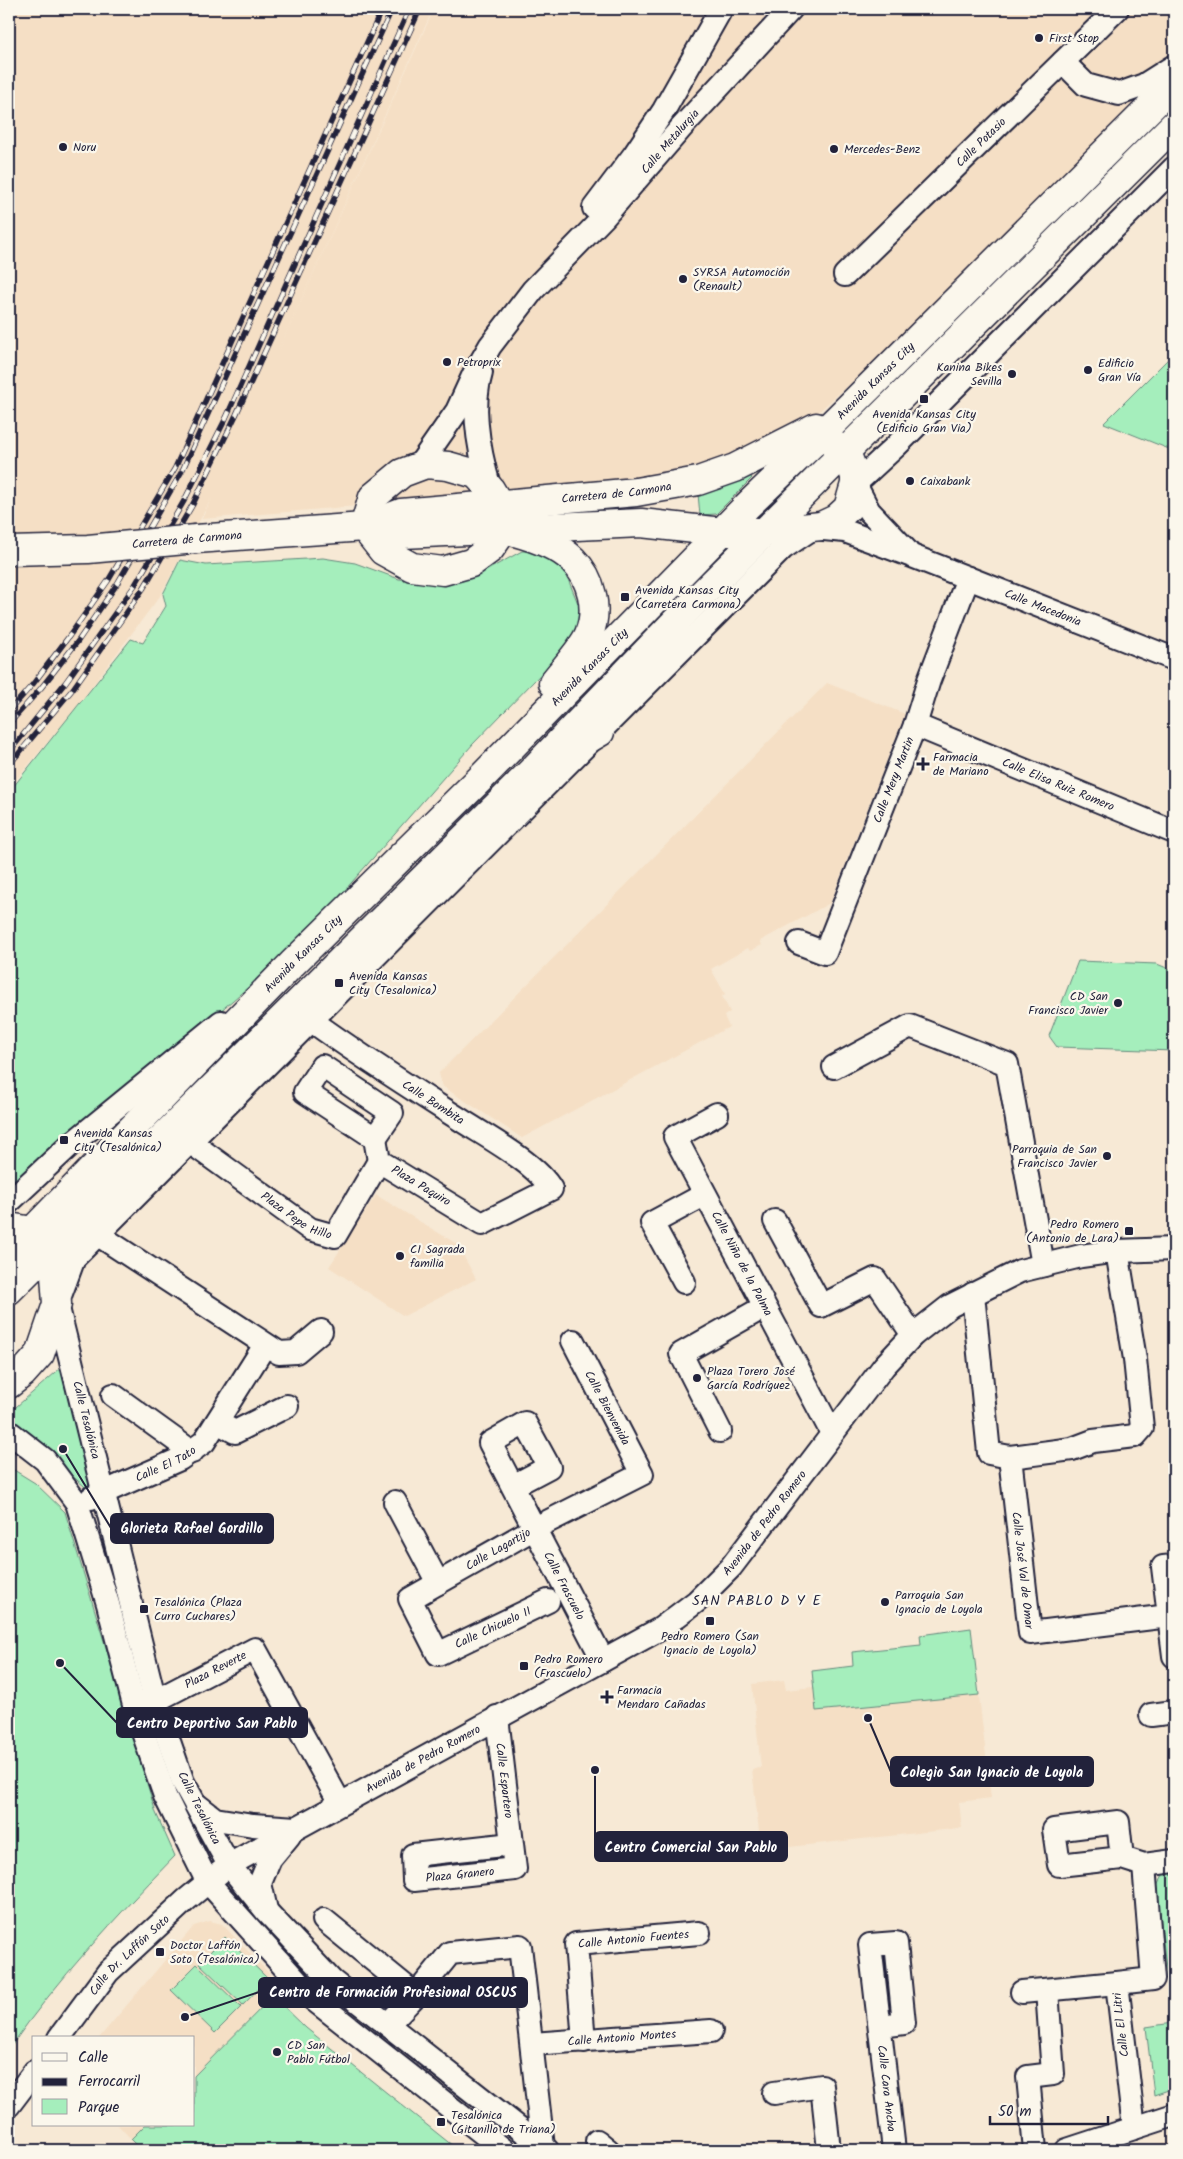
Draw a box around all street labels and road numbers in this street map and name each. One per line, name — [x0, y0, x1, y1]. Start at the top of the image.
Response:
street label: Calle Metalurgia — [636, 104, 704, 178]
street label: Calle Potasio — [951, 113, 1011, 172]
street label: Avenida Kansas City — [832, 337, 919, 424]
street label: Carretera de Carmona — [561, 476, 673, 508]
street label: Carretera de Carmona — [131, 526, 243, 554]
street label: Calle Macedonia — [1002, 584, 1084, 631]
street label: Avenida Kansas City — [546, 623, 633, 711]
street label: Calle Mery Martin — [868, 734, 919, 826]
street label: Calle Elisa Ruiz Romero — [999, 752, 1117, 816]
street label: Avenida Kansas City — [260, 910, 347, 997]
street label: Calle Bombita — [398, 1075, 469, 1130]
street label: Plaza Paquiro — [388, 1161, 454, 1211]
street label: Plaza Pepe Hillo — [257, 1187, 334, 1244]
street label: Calle Niño de la Palma — [706, 1207, 778, 1320]
street label: Calle Bienvenida — [579, 1367, 635, 1449]
street label: Calle Tesalónica — [67, 1379, 105, 1461]
street label: Calle El Tato — [132, 1441, 200, 1487]
street label: Avenida de Pedro Romero — [718, 1466, 811, 1580]
street label: Calle José Val de Omar — [1007, 1511, 1039, 1631]
street label: Calle Lagartijo — [462, 1523, 534, 1575]
street label: Calle Frascuelo — [539, 1548, 590, 1623]
street label: Calle Chicuelo II — [452, 1602, 535, 1654]
street label: Plaza Reverte — [181, 1645, 250, 1694]
street label: Avenida de Pedro Romero — [362, 1720, 484, 1798]
street label: Calle Espartero — [491, 1742, 518, 1819]
street label: Calle Tesalónica — [172, 1768, 226, 1848]
street label: Plaza Granero — [425, 1862, 495, 1888]
street label: Calle Dr. Laffón Soto — [84, 1910, 174, 2000]
street label: Calle Antonio Fuentes — [577, 1924, 690, 1953]
street label: Calle El Litri — [1107, 1991, 1134, 2058]
street label: Calle Antonio Montes — [567, 2024, 677, 2051]
street label: Calle Cara Ancha — [872, 2044, 901, 2133]

